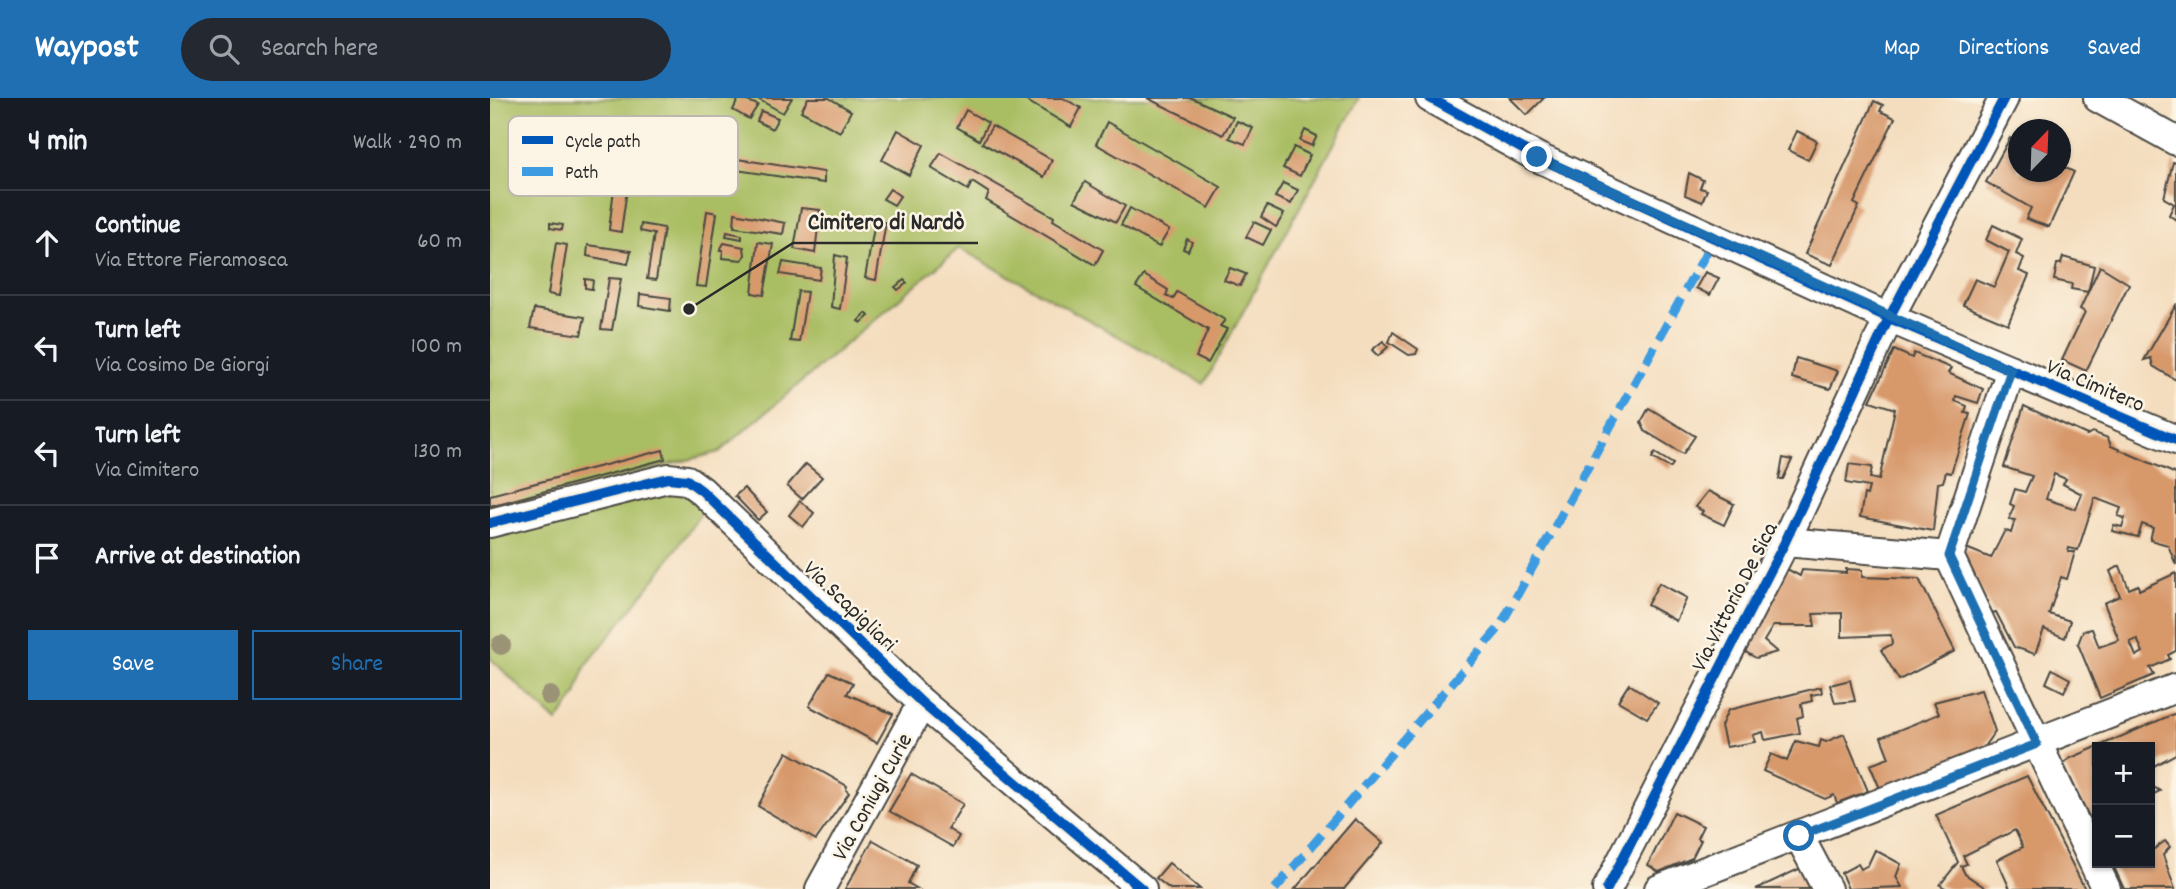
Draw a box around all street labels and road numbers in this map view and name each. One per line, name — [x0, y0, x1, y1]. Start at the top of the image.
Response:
street label: Via Cimitero — [2040, 352, 2149, 423]
street label: Via Vittorio De Sica — [1684, 516, 1789, 678]
street label: Via Scapigliari — [794, 554, 903, 661]
street label: Via Coniugi Curie — [825, 728, 923, 868]

